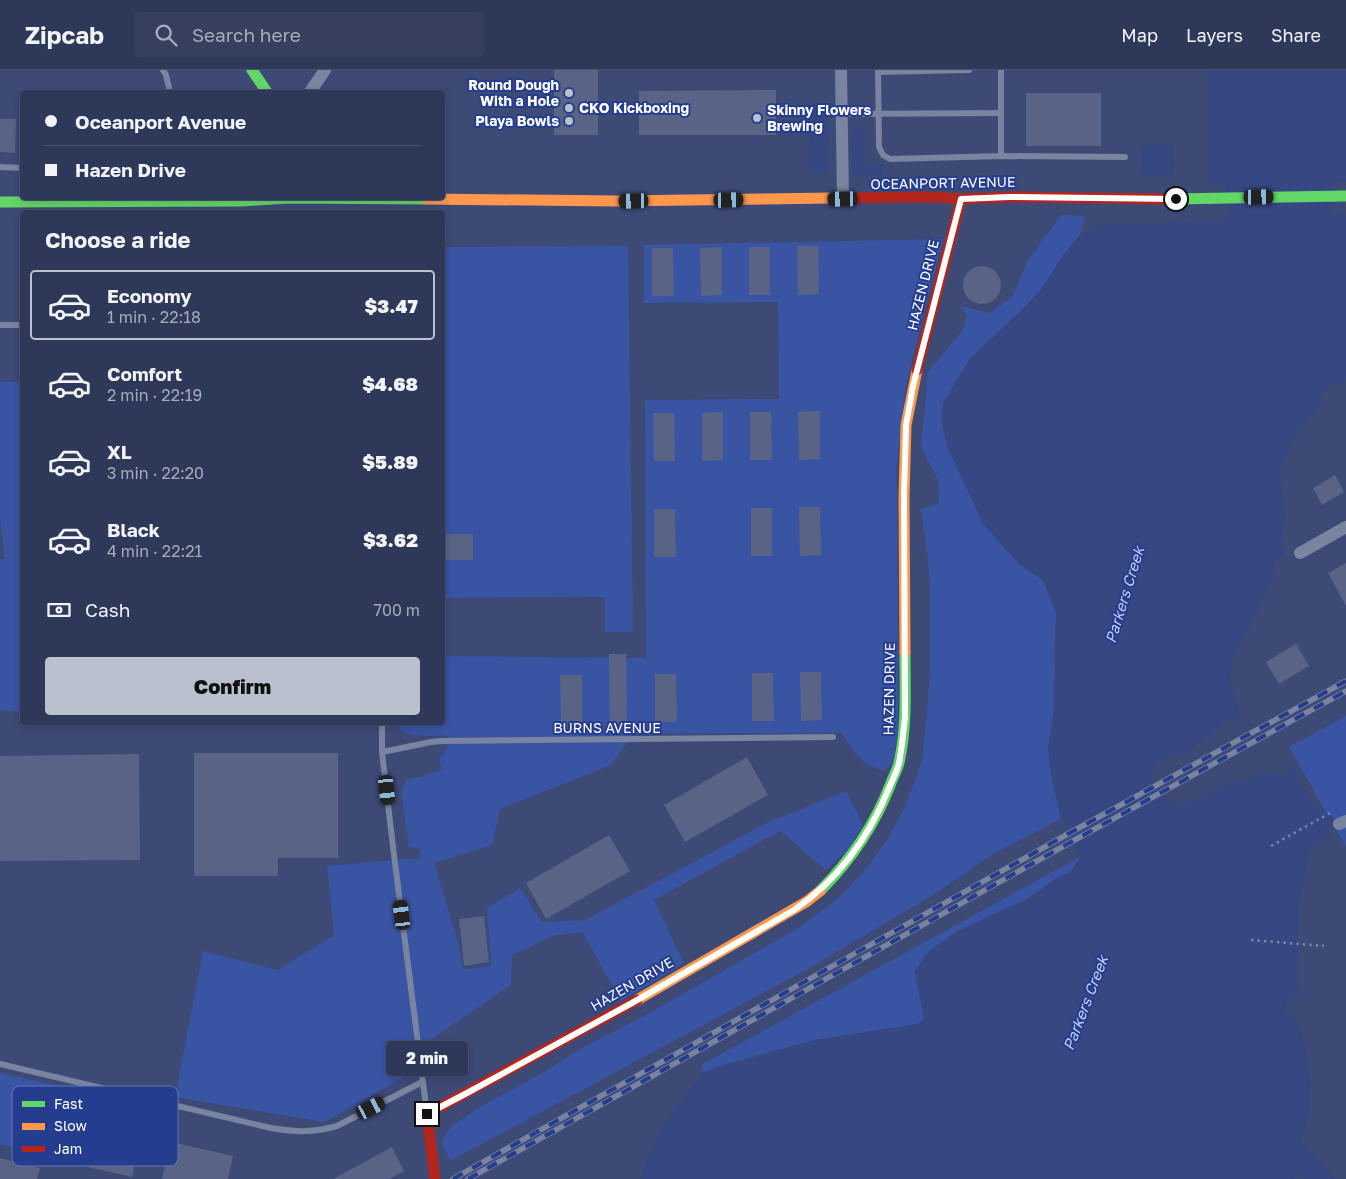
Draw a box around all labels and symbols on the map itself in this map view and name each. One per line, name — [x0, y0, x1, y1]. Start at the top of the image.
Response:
place label: Round Dough With a Hole — [468, 76, 559, 109]
marker: Round Dough With a Hole — [563, 87, 575, 99]
place label: CKO Kickboxing — [579, 99, 689, 116]
place label: Skinny Flowers Brewing — [767, 101, 872, 134]
marker: CKO Kickboxing — [563, 102, 575, 114]
place label: Playa Bowls — [475, 112, 559, 129]
marker: Skinny Flowers Brewing — [751, 112, 763, 124]
marker: Playa Bowls — [563, 115, 575, 127]
street label: OCEANPORT AVENUE — [870, 173, 1016, 192]
route start — [1165, 188, 1187, 210]
car — [1243, 189, 1274, 205]
car — [827, 191, 858, 207]
car — [713, 192, 744, 208]
car — [618, 193, 649, 209]
street label: HAZEN DRIVE — [903, 238, 942, 332]
water label: Parkers Creek — [1101, 543, 1148, 645]
street label: HAZEN DRIVE — [879, 642, 898, 736]
street label: BURNS AVENUE — [553, 719, 661, 736]
car — [377, 774, 396, 806]
car — [392, 899, 411, 931]
water label: Parkers Creek — [1059, 951, 1112, 1053]
street label: HAZEN DRIVE — [587, 953, 676, 1014]
callout: 2 min — [386, 1042, 468, 1076]
legend — [12, 1086, 178, 1166]
text: Fast — [54, 1095, 83, 1112]
car — [354, 1095, 387, 1121]
route end — [416, 1103, 438, 1125]
text: Slow — [54, 1117, 87, 1134]
text: Jam — [54, 1140, 82, 1157]

